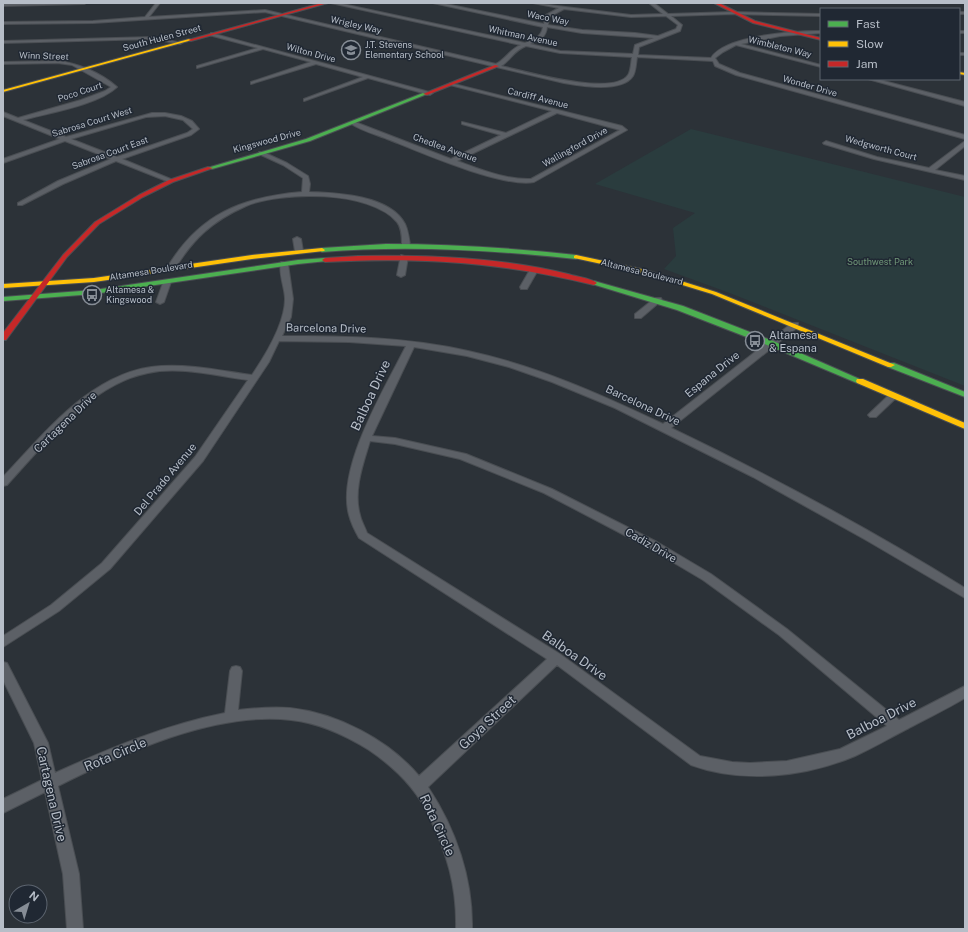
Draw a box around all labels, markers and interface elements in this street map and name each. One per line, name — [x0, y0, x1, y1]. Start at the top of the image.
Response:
street label: Waco Way — [526, 8, 570, 27]
legend — [820, 8, 960, 80]
street label: Wrigley Way — [330, 13, 383, 36]
text: Fast — [856, 17, 881, 31]
street label: South Hulen Street — [121, 22, 203, 53]
street label: Whitman Avenue — [487, 23, 559, 48]
street label: Wimbleton Way — [747, 33, 813, 60]
text: Slow — [856, 37, 884, 51]
school or university icon: J.T. Stevens Elementary School — [340, 39, 362, 61]
place label: J.T. Stevens Elementary School — [365, 39, 444, 60]
street label: Wilton Drive — [285, 41, 337, 64]
street label: Winn Street — [19, 49, 70, 62]
text: Jam — [856, 57, 878, 71]
street label: Wonder Drive — [782, 72, 839, 99]
street label: Poco Court — [56, 79, 104, 104]
street label: Cardiff Avenue — [507, 85, 570, 110]
street label: Sabrosa Court West — [50, 104, 134, 139]
street label: Wallingford Drive — [540, 124, 609, 169]
street label: Kingswood Drive — [232, 126, 302, 155]
street label: Chedlea Avenue — [412, 131, 479, 164]
street label: Sabrosa Court East — [70, 133, 150, 171]
street label: Wedgworth Court — [844, 133, 919, 163]
street label: Altamesa Boulevard — [600, 256, 684, 287]
park label: Southwest Park — [847, 256, 913, 267]
street label: Altamesa Boulevard — [109, 259, 193, 283]
bus stop icon: Altamesa & Kingswood — [81, 284, 103, 306]
place label: Altamesa & Kingswood — [106, 284, 154, 305]
street label: Barcelona Drive — [286, 321, 366, 335]
place label: Altamesa & Espana — [769, 329, 817, 354]
bus stop icon: Altamesa & Espana — [744, 330, 766, 352]
street label: Espana Drive — [682, 348, 742, 400]
street label: Balboa Drive — [348, 357, 393, 433]
street label: Barcelona Drive — [604, 383, 682, 427]
street label: Cartagena Drive — [31, 389, 99, 455]
street label: Del Prado Avenue — [131, 441, 199, 517]
street label: Cadiz Drive — [623, 525, 679, 565]
street label: Balboa Drive — [539, 627, 610, 683]
street label: Goya Street — [456, 692, 519, 752]
street label: Balboa Drive — [844, 694, 919, 742]
street label: Rota Circle — [82, 735, 149, 774]
street label: Cartagena Drive — [33, 745, 70, 843]
street label: Rota Circle — [417, 792, 458, 858]
north arrow — [8, 884, 48, 924]
text: N — [27, 889, 41, 903]

